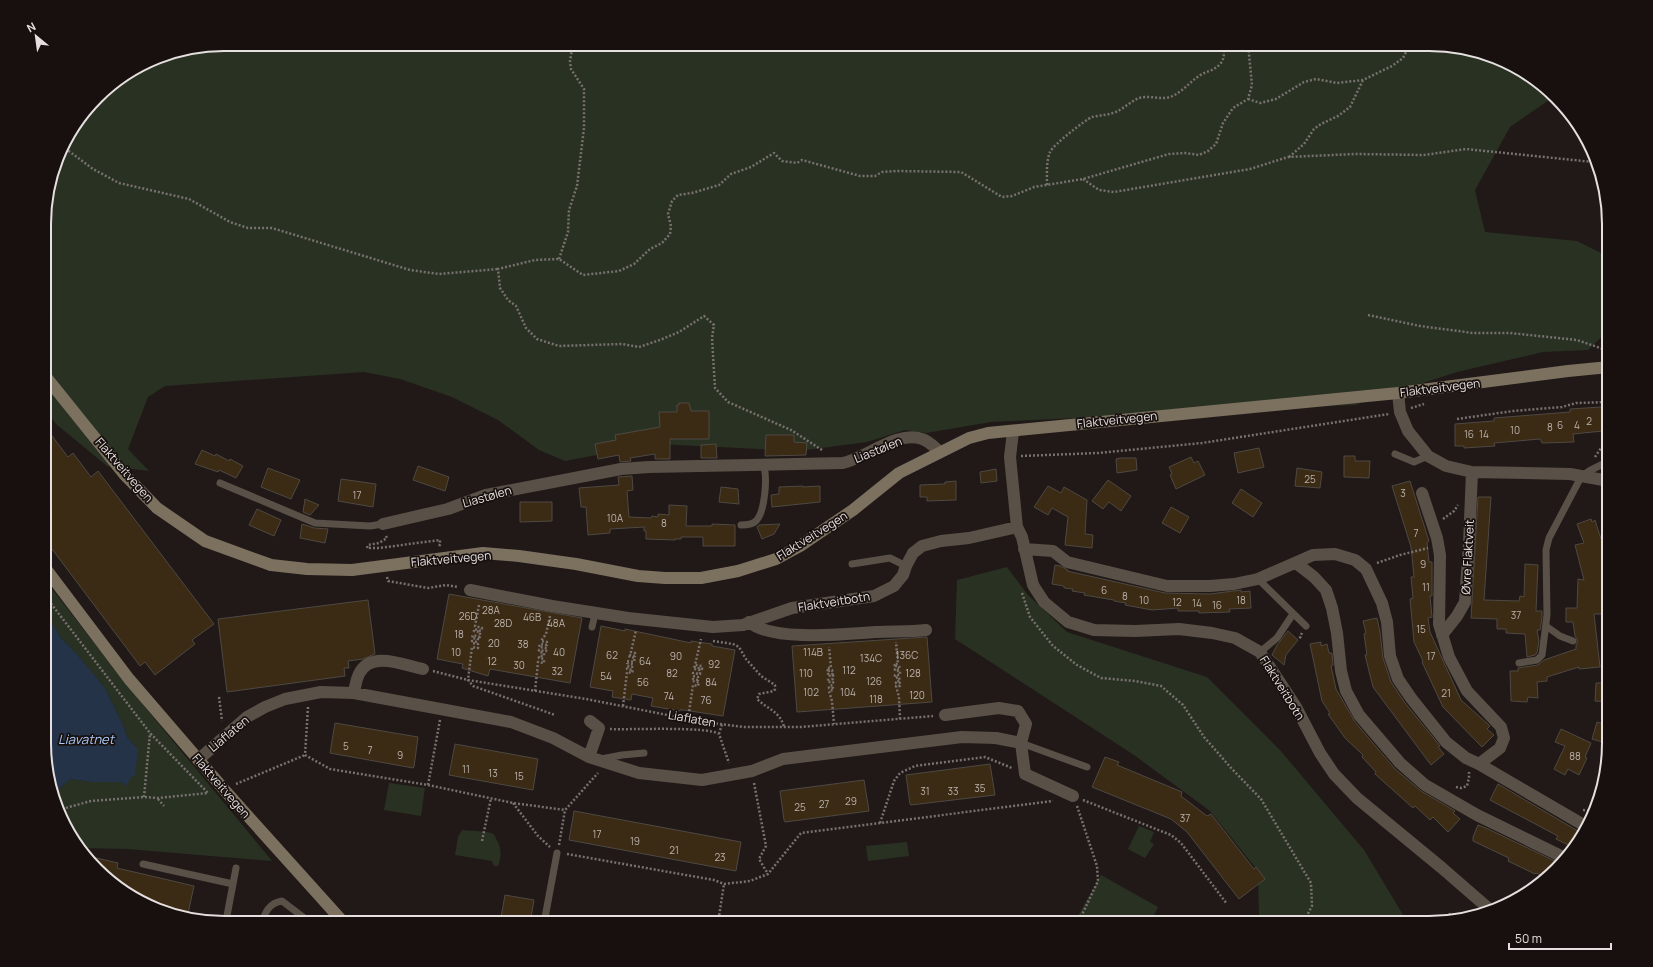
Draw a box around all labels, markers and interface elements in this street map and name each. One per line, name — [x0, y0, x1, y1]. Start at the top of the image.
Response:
north arrow — [16, 16, 56, 56]
text: N — [24, 18, 38, 35]
street label: Flaktveitvegen — [1399, 374, 1481, 401]
street label: Flaktveitvegen — [1076, 407, 1158, 432]
house number: 2 — [1586, 414, 1592, 428]
house number: 6 — [1557, 418, 1563, 432]
house number: 4 — [1574, 418, 1580, 432]
house number: 8 — [1547, 420, 1553, 434]
house number: 10 — [1510, 423, 1520, 437]
house number: 16 — [1464, 427, 1474, 441]
house number: 14 — [1479, 427, 1489, 441]
street label: Liastølen — [851, 432, 904, 467]
street label: Flaktveitvegen — [91, 434, 157, 506]
house number: 25 — [1304, 472, 1316, 486]
street label: Liastølen — [460, 481, 513, 512]
house number: 3 — [1400, 486, 1406, 500]
house number: 17 — [353, 488, 361, 502]
street label: Flaktveitvegen — [773, 507, 850, 564]
house number: 10A — [607, 511, 624, 525]
house number: 8 — [661, 516, 667, 530]
street label: Øvre Flaktveit — [1457, 519, 1478, 595]
house number: 7 — [1413, 526, 1419, 540]
street label: Flaktveitvegen — [410, 547, 492, 570]
house number: 9 — [1420, 557, 1426, 571]
house number: 11 — [1422, 580, 1430, 594]
house number: 6 — [1101, 583, 1107, 597]
street label: Flaktveitbotn — [797, 587, 871, 616]
house number: 8 — [1122, 589, 1128, 603]
house number: 10 — [1139, 593, 1149, 607]
house number: 18 — [1236, 593, 1246, 607]
house number: 12 — [1172, 595, 1182, 609]
house number: 14 — [1192, 596, 1202, 610]
house number: 16 — [1212, 598, 1222, 612]
house number: 28A — [482, 603, 501, 617]
house number: 37 — [1511, 608, 1521, 622]
house number: 26D — [459, 609, 478, 623]
house number: 46B — [523, 610, 541, 624]
house number: 28D — [494, 616, 512, 630]
house number: 48A — [547, 616, 566, 630]
house number: 15 — [1416, 622, 1426, 636]
house number: 18 — [454, 627, 464, 641]
house number: 20 — [488, 636, 500, 650]
house number: 38 — [517, 637, 529, 651]
house number: 10 — [451, 645, 461, 659]
house number: 40 — [553, 645, 565, 659]
house number: 114B — [803, 645, 823, 659]
house number: 62 — [606, 648, 618, 662]
house number: 136C — [896, 648, 918, 662]
house number: 90 — [670, 649, 682, 663]
house number: 17 — [1427, 649, 1435, 663]
house number: 134C — [860, 651, 882, 665]
street label: Flaktveitbotn — [1256, 652, 1309, 723]
house number: 12 — [487, 654, 497, 668]
house number: 64 — [639, 654, 651, 668]
house number: 92 — [708, 657, 720, 671]
house number: 30 — [513, 658, 525, 672]
house number: 112 — [842, 663, 856, 677]
house number: 32 — [551, 664, 563, 678]
house number: 82 — [666, 666, 678, 680]
house number: 110 — [799, 666, 813, 680]
house number: 128 — [905, 666, 921, 680]
house number: 54 — [600, 669, 612, 683]
house number: 126 — [866, 674, 882, 688]
house number: 56 — [637, 675, 649, 689]
house number: 84 — [705, 675, 717, 689]
house number: 102 — [803, 685, 819, 699]
house number: 104 — [840, 685, 856, 699]
house number: 21 — [1441, 686, 1451, 700]
house number: 120 — [909, 688, 925, 702]
house number: 74 — [664, 689, 674, 703]
house number: 118 — [869, 692, 883, 706]
house number: 76 — [700, 693, 712, 707]
street label: Liaflaten — [667, 706, 717, 731]
street label: Liaflaten — [205, 712, 253, 756]
water label: Liavatnet — [58, 730, 116, 748]
house number: 5 — [343, 739, 349, 753]
house number: 7 — [367, 743, 373, 757]
house number: 9 — [397, 748, 403, 762]
house number: 88 — [1569, 749, 1581, 763]
street label: Flaktveitvegen — [188, 750, 254, 822]
house number: 11 — [462, 762, 470, 776]
house number: 13 — [488, 766, 498, 780]
house number: 15 — [514, 769, 524, 783]
house number: 35 — [974, 781, 986, 795]
house number: 31 — [920, 784, 930, 798]
house number: 33 — [947, 784, 959, 798]
house number: 29 — [845, 794, 857, 808]
house number: 27 — [819, 797, 829, 811]
house number: 25 — [794, 800, 806, 814]
house number: 37 — [1180, 811, 1190, 825]
house number: 17 — [593, 827, 601, 841]
house number: 19 — [630, 834, 640, 848]
house number: 21 — [669, 843, 679, 857]
house number: 23 — [714, 850, 726, 864]
scale bar — [1509, 925, 1611, 951]
text: 50 m — [1515, 930, 1542, 947]

